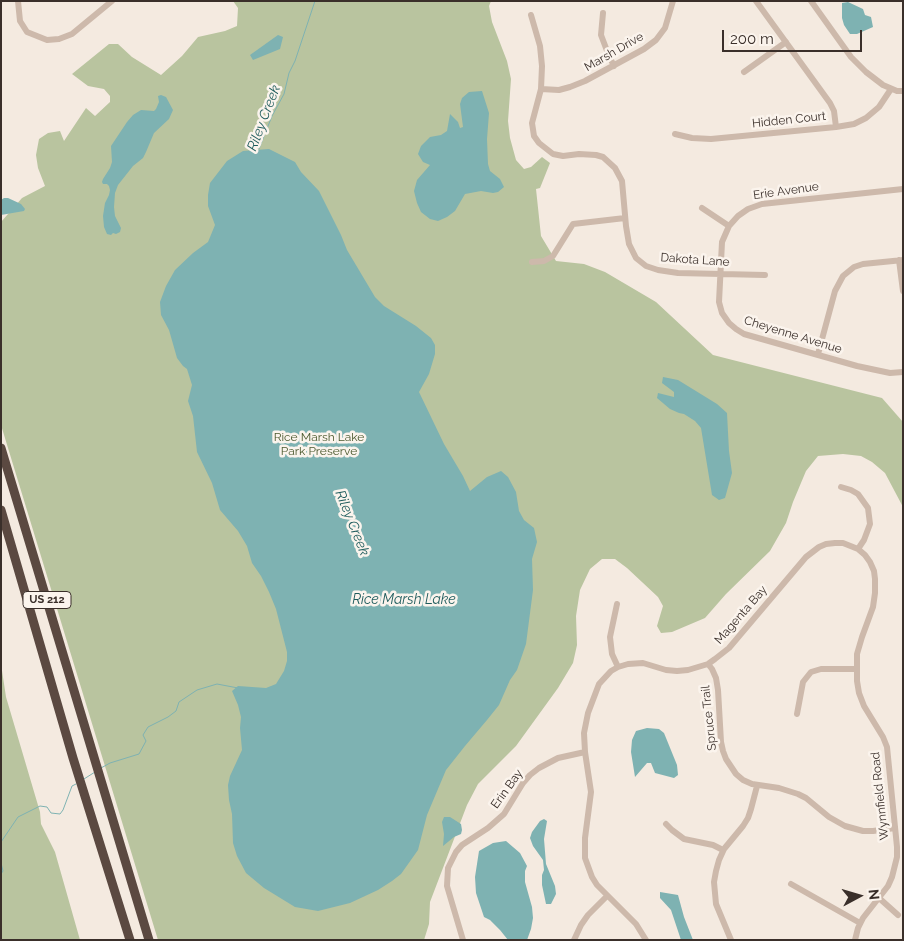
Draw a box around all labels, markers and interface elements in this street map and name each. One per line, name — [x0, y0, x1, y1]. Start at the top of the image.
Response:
scale bar — [724, 20, 864, 52]
street label: Marsh Drive — [582, 29, 646, 75]
text: 200 m — [730, 30, 774, 48]
water label: Riley Creek — [244, 83, 284, 153]
street label: Hidden Court — [751, 109, 827, 131]
street label: Erie Avenue — [752, 179, 820, 203]
street label: Dakota Lane — [660, 250, 730, 270]
street label: Cheyenne Avenue — [742, 313, 844, 357]
park label: Rice Marsh Lake Park Preserve — [274, 430, 364, 458]
water label: Riley Creek — [331, 488, 373, 558]
street label: Magenta Bay — [712, 583, 770, 647]
road number: US 212 — [23, 592, 71, 608]
water label: Rice Marsh Lake — [352, 592, 456, 608]
street label: Spruce Trail — [698, 685, 720, 751]
street label: Wynnfield Road — [868, 751, 892, 841]
street label: Erin Bay — [488, 767, 526, 811]
north arrow — [834, 871, 884, 921]
text: N — [865, 888, 882, 901]

